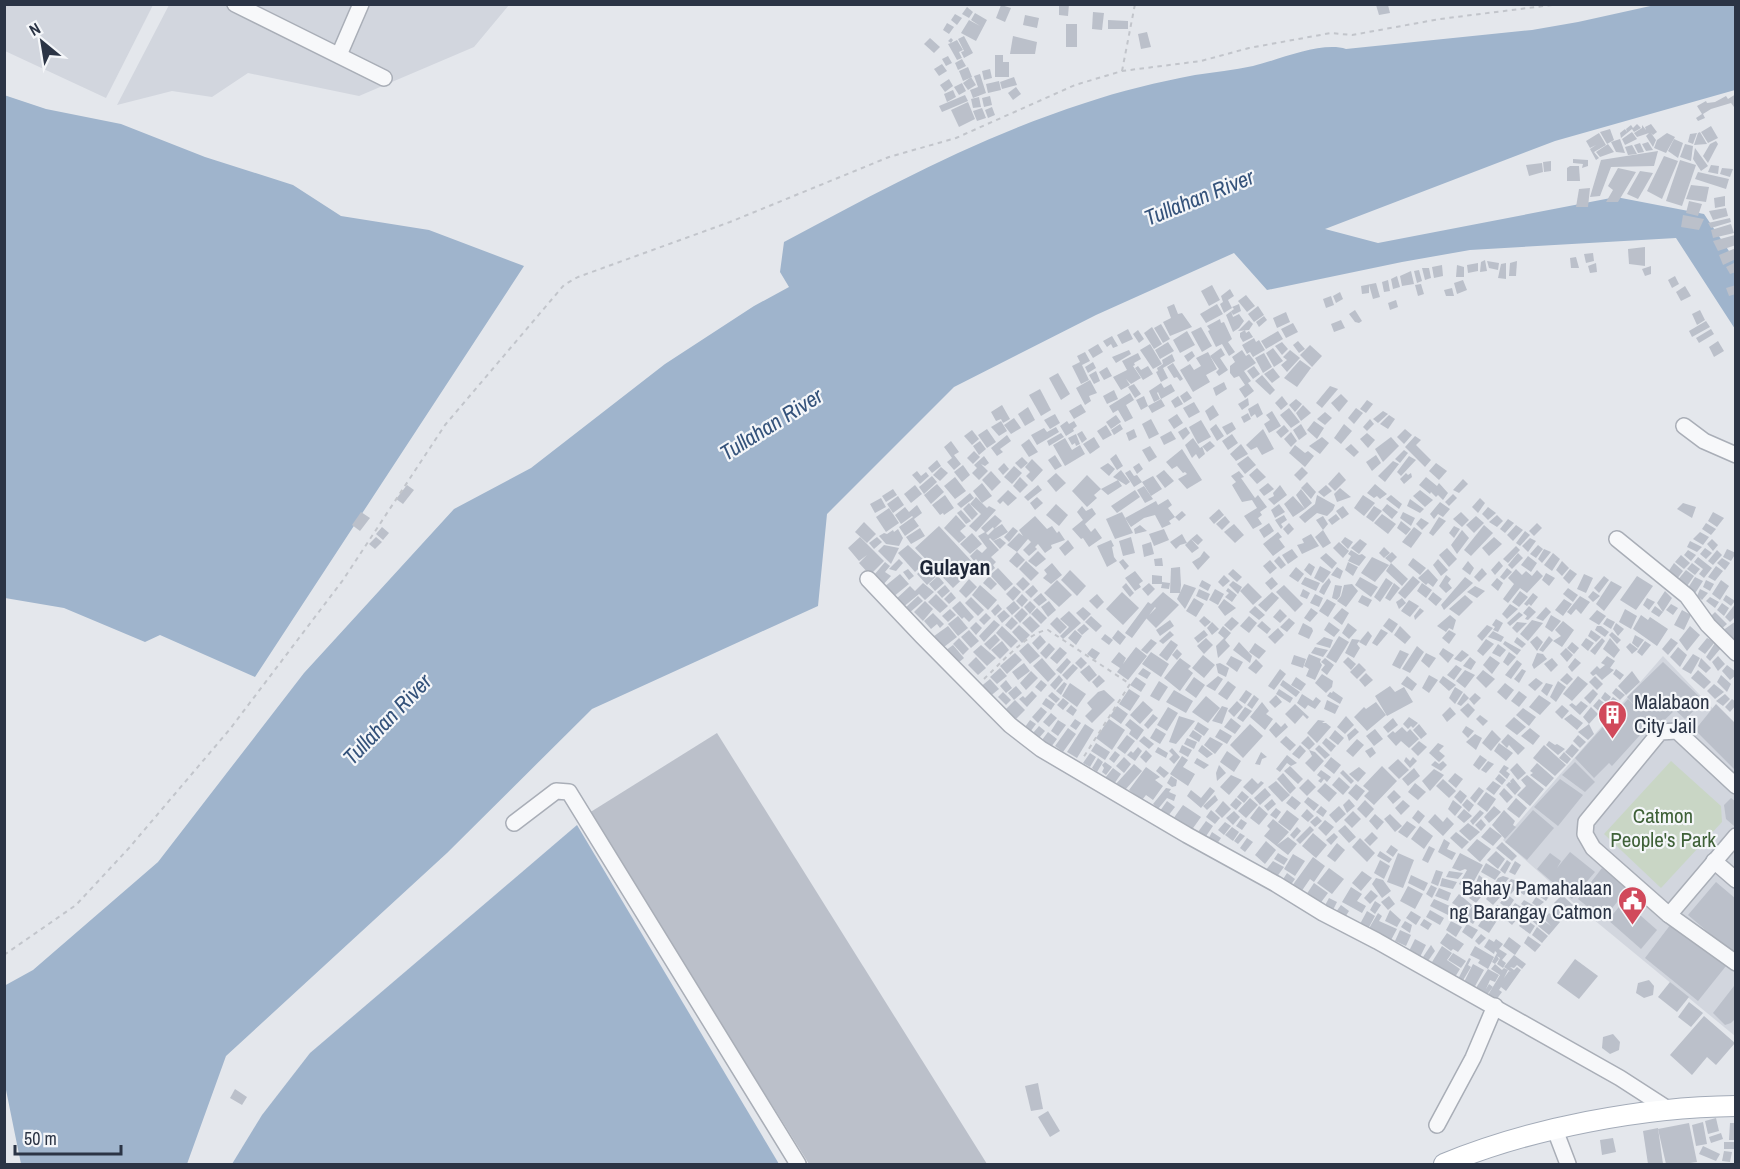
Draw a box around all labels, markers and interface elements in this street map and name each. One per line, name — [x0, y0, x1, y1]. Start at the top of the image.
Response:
north arrow — [12, 12, 72, 72]
text: N — [25, 17, 44, 41]
water label: Tullahan River — [1140, 161, 1259, 233]
water label: Tullahan River — [714, 380, 829, 467]
district label: Gulayan — [919, 552, 991, 582]
water label: Tullahan River — [336, 666, 439, 771]
place label: Malabaon City Jail — [1634, 687, 1710, 740]
building icon: Malabaon City Jail — [1597, 698, 1629, 740]
park label: Catmon People's Park — [1610, 801, 1716, 854]
place label: Bahay Pamahalaan ng Barangay Catmon — [1449, 873, 1612, 926]
public building icon: Bahay Pamahalaan ng Barangay Catmon — [1617, 884, 1649, 926]
scale bar — [15, 1118, 122, 1156]
text: 50 m — [24, 1126, 57, 1151]

